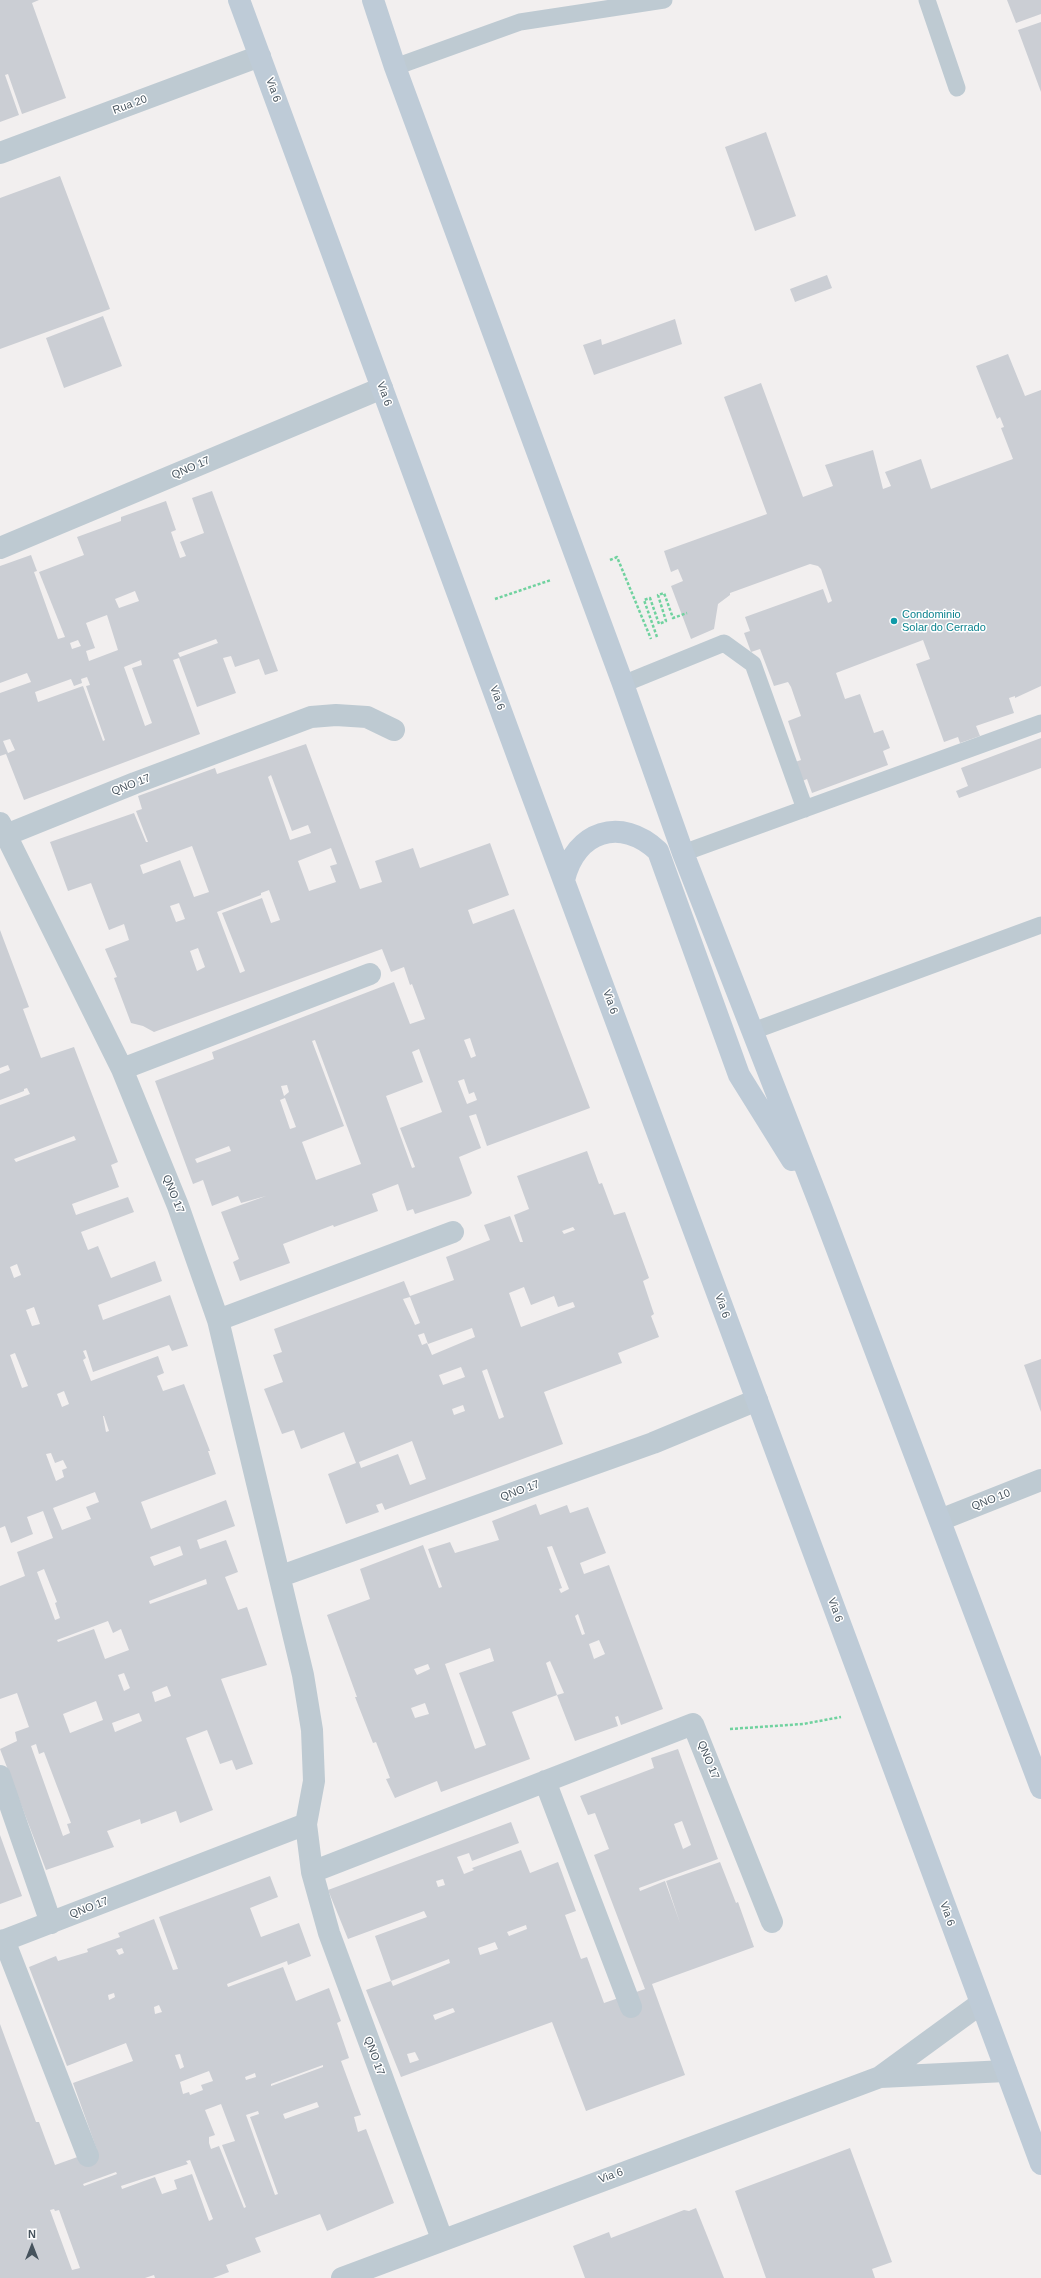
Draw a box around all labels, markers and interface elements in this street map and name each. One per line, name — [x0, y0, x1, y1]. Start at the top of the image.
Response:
street label: Via 6 — [263, 76, 283, 104]
street label: Rua 20 — [111, 93, 149, 117]
street label: Via 6 — [374, 380, 394, 408]
street label: QNO 17 — [170, 454, 212, 482]
place label: Condominio Solar do Cerrado — [902, 608, 986, 634]
marker: Condominio Solar do Cerrado — [889, 616, 899, 626]
street label: Via 6 — [487, 684, 507, 712]
street label: QNO 17 — [110, 772, 152, 798]
street label: Via 6 — [600, 988, 620, 1016]
street label: QNO 17 — [159, 1173, 187, 1215]
street label: Via 6 — [712, 1292, 732, 1320]
street label: QNO 17 — [499, 1478, 541, 1504]
street label: QNO 10 — [970, 1487, 1012, 1513]
street label: Via 6 — [825, 1596, 845, 1624]
street label: QNO 17 — [694, 1739, 722, 1781]
street label: QNO 17 — [68, 1895, 110, 1921]
street label: Via 6 — [937, 1900, 957, 1928]
street label: QNO 17 — [361, 2035, 387, 2077]
street label: Via 6 — [597, 2166, 625, 2186]
north arrow — [12, 2226, 52, 2266]
text: N — [28, 2228, 36, 2240]

